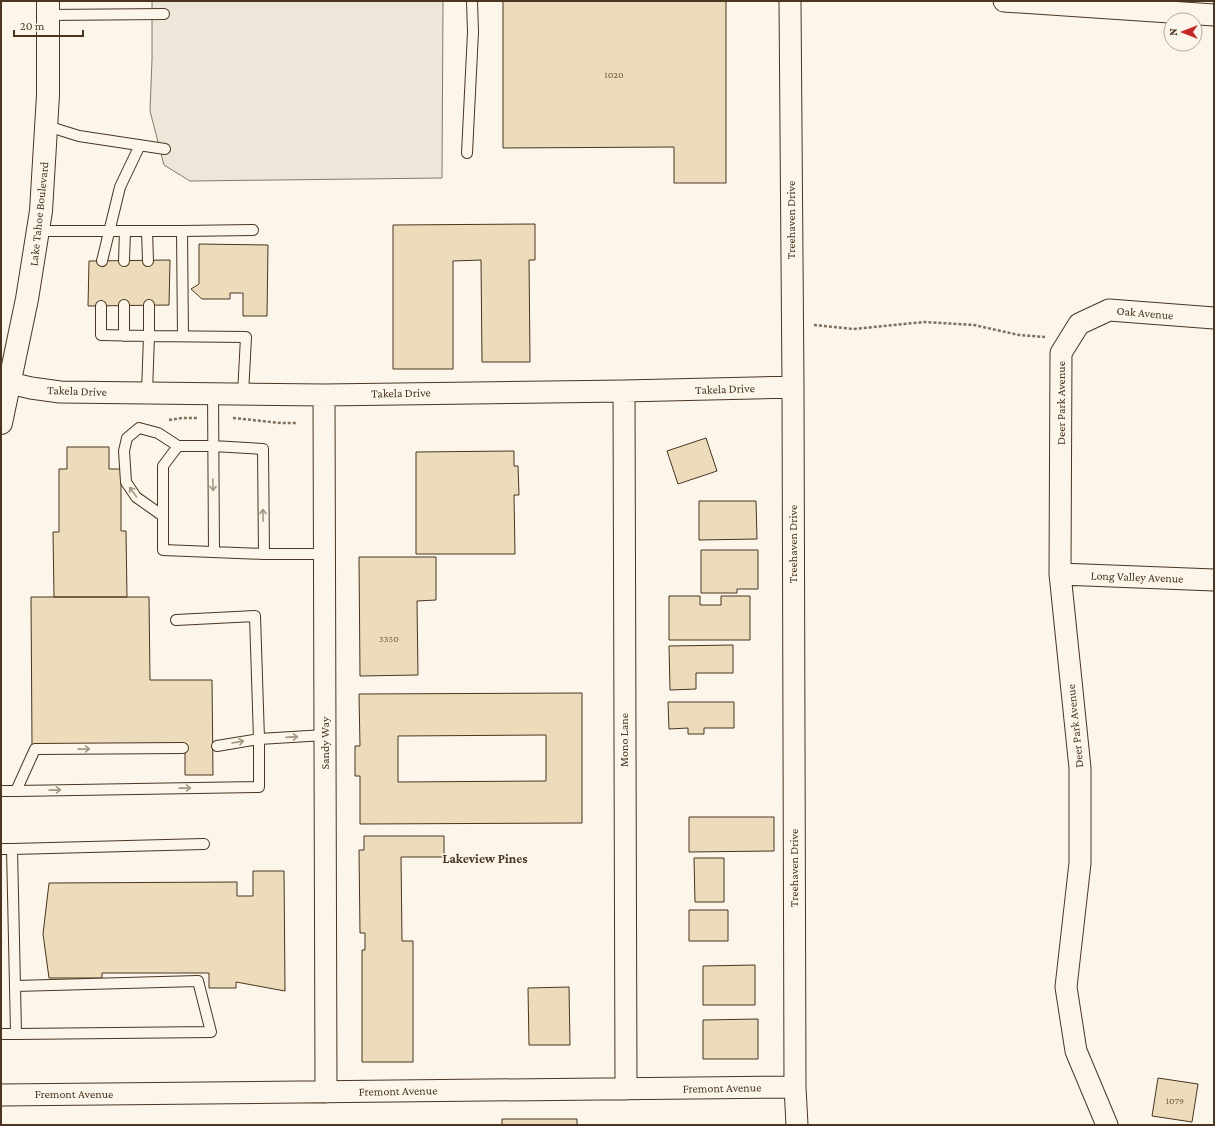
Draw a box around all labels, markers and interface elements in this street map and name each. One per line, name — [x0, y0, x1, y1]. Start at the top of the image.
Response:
scale bar — [14, 12, 83, 38]
north arrow — [1163, 12, 1203, 52]
text: 20 m — [20, 19, 45, 33]
text: N — [1167, 28, 1179, 36]
house number: 1020 — [604, 69, 624, 80]
street label: Lake Tahoe Boulevard — [27, 160, 52, 267]
street label: Treehaven Drive — [784, 181, 798, 259]
street label: Oak Avenue — [1116, 304, 1174, 322]
street label: Deer Park Avenue — [1054, 361, 1068, 445]
street label: Takela Drive — [695, 381, 755, 397]
street label: Takela Drive — [47, 383, 107, 399]
street label: Takela Drive — [371, 385, 431, 401]
one-way arrow — [209, 478, 217, 491]
one-way arrow — [129, 487, 137, 498]
street label: Treehaven Drive — [786, 505, 800, 583]
one-way arrow — [260, 509, 267, 522]
street label: Long Valley Avenue — [1090, 568, 1184, 586]
house number: 3350 — [379, 633, 399, 644]
street label: Deer Park Avenue — [1064, 684, 1086, 768]
street label: Mono Lane — [617, 713, 631, 767]
street label: Sandy Way — [318, 716, 332, 770]
one-way arrow — [285, 733, 298, 740]
one-way arrow — [231, 738, 244, 746]
one-way arrow — [77, 745, 90, 753]
one-way arrow — [178, 784, 191, 792]
one-way arrow — [48, 786, 61, 794]
street label: Treehaven Drive — [787, 829, 801, 907]
district label: Lakeview Pines — [443, 851, 527, 866]
street label: Fremont Avenue — [683, 1080, 761, 1096]
street label: Fremont Avenue — [359, 1083, 437, 1099]
street label: Fremont Avenue — [35, 1087, 113, 1101]
house number: 1079 — [1166, 1095, 1184, 1106]

